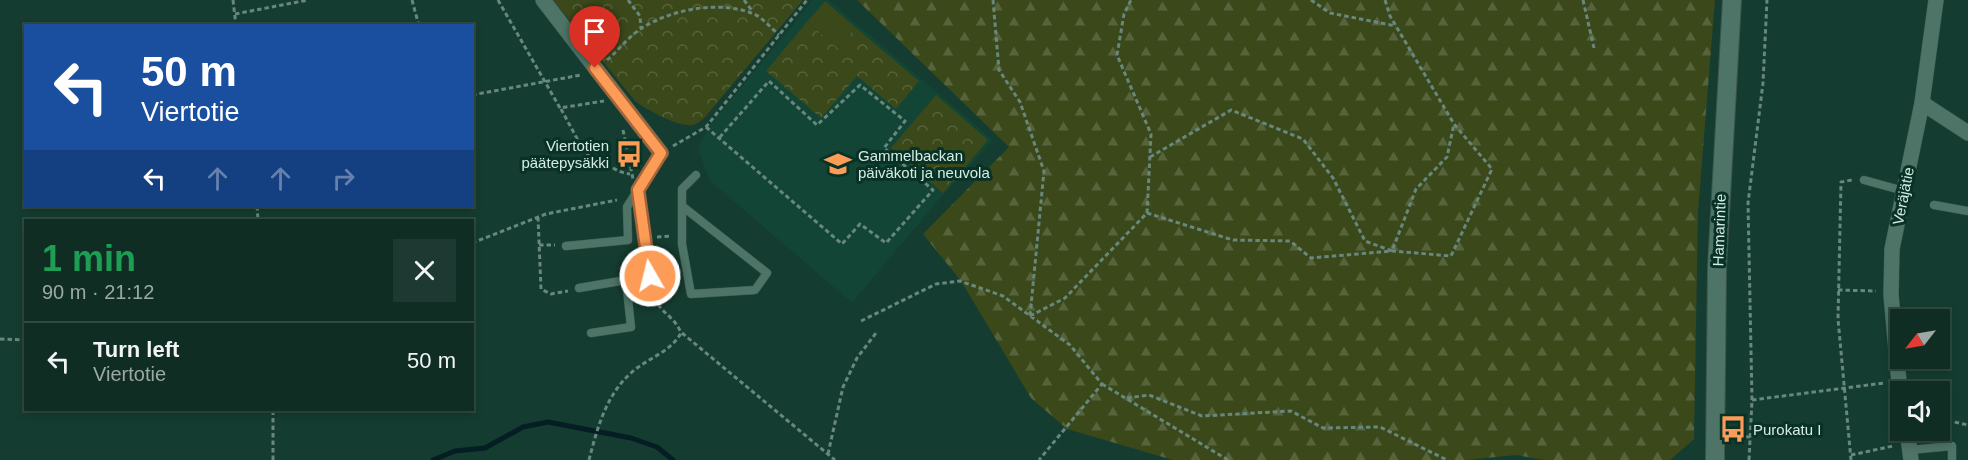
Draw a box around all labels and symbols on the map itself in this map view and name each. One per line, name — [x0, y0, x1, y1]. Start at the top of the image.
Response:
pin — [569, 6, 620, 68]
place label: Viertotien päätepysäkki — [521, 137, 609, 171]
bus stop icon: Viertotien päätepysäkki — [614, 139, 644, 169]
place label: Gammelbackan päiväkoti ja neuvola — [858, 147, 990, 181]
school or university icon: Gammelbackan päiväkoti ja neuvola — [823, 149, 853, 179]
street label: Veräjätie — [1889, 166, 1917, 226]
street label: Hamarintie — [1709, 193, 1729, 267]
position arrow — [618, 244, 682, 308]
north arrow — [1890, 309, 1950, 369]
bus stop icon: Purokatu I — [1718, 414, 1748, 444]
place label: Purokatu I — [1753, 421, 1821, 438]

